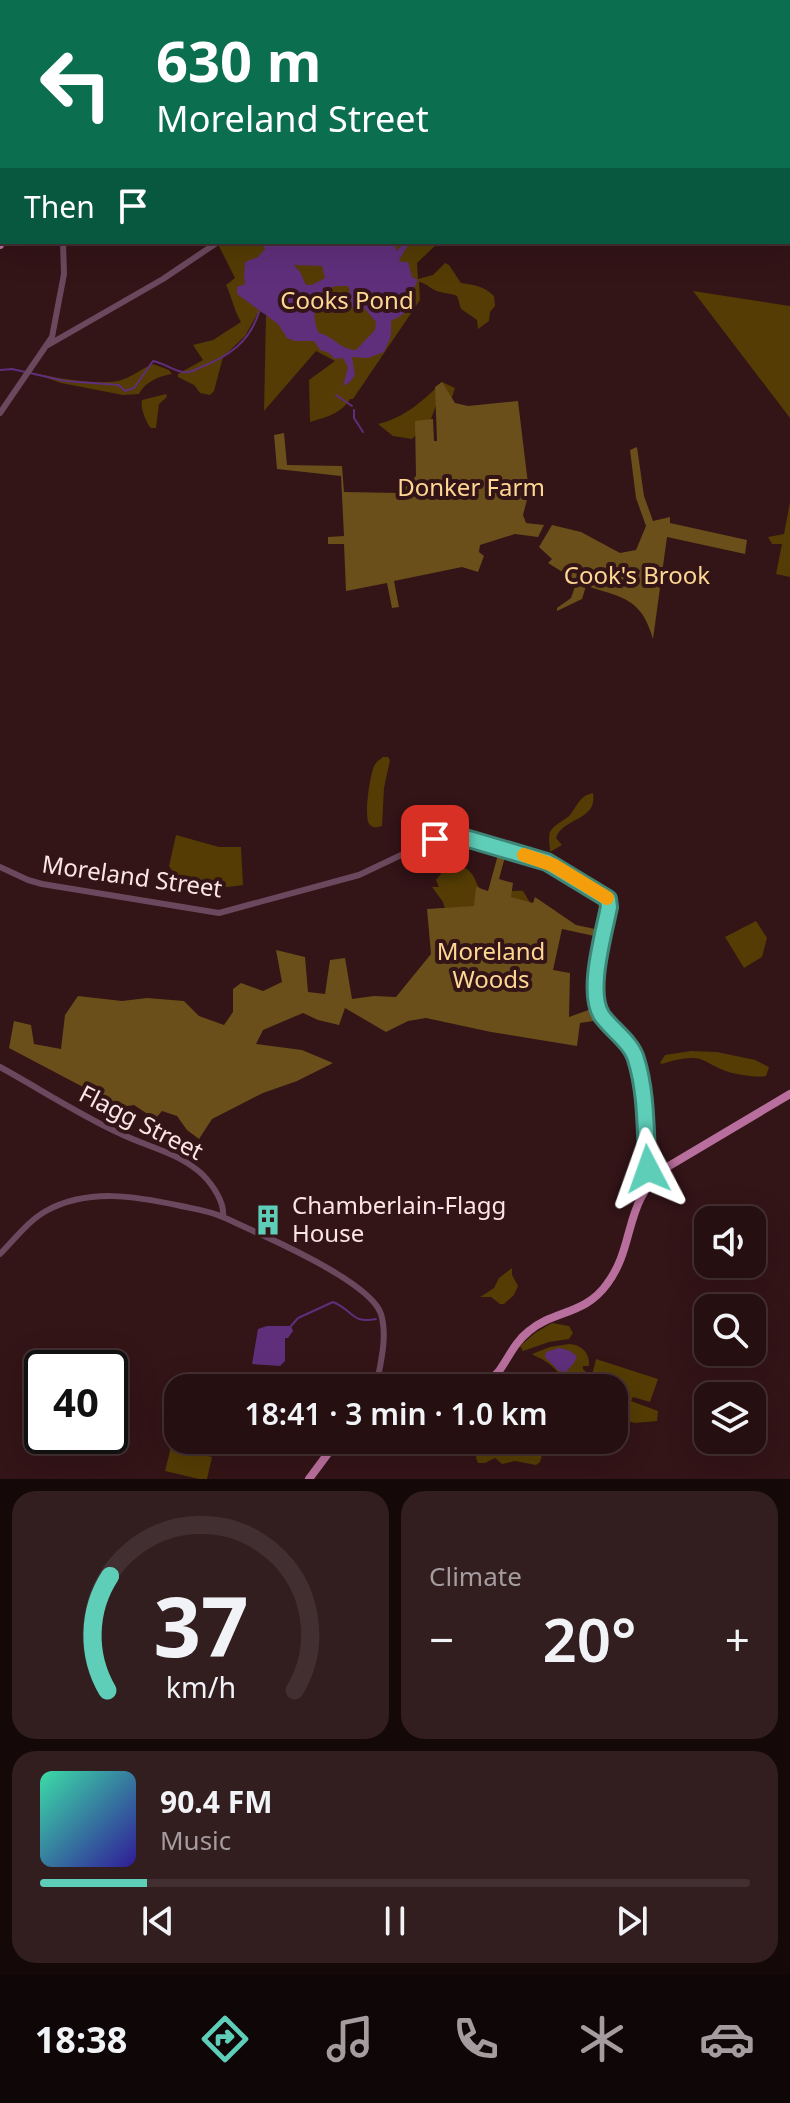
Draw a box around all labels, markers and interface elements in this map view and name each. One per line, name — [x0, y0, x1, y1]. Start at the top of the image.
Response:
text: 630 m — [156, 22, 321, 98]
icon: left — [24, 32, 128, 136]
text: Moreland Street — [156, 94, 429, 143]
icon: arrive — [111, 184, 155, 228]
text: Then — [24, 186, 95, 227]
park label: Cooks Pond — [280, 283, 414, 316]
park label: Donker Farm — [397, 470, 545, 503]
park label: Cook's Brook — [564, 558, 710, 591]
pin — [401, 805, 469, 873]
icon: arrive — [413, 817, 457, 861]
street label: Moreland Street — [40, 847, 225, 905]
park label: Moreland Woods — [437, 934, 545, 995]
street label: Flagg Street — [74, 1076, 210, 1167]
position arrow — [606, 1127, 690, 1211]
place label: Chamberlain-Flagg House — [292, 1188, 506, 1249]
building icon: Chamberlain-Flagg House — [251, 1203, 285, 1237]
map controls — [694, 1206, 766, 1454]
button: sound — [694, 1206, 766, 1278]
button: search — [694, 1294, 766, 1366]
speed limit sign: 40 — [24, 1350, 128, 1454]
button: layers — [694, 1382, 766, 1454]
text: 18:41 · 3 min · 1.0 km — [245, 1393, 547, 1434]
text: Climate — [429, 1558, 522, 1594]
text: 37 — [153, 1568, 248, 1681]
text: 20° — [542, 1598, 637, 1680]
text: − — [429, 1609, 454, 1669]
text: + — [725, 1609, 750, 1669]
text: km/h — [165, 1667, 236, 1706]
text: 90.4 FM — [160, 1781, 272, 1822]
text: Music — [160, 1822, 231, 1858]
icon: previous — [136, 1899, 180, 1943]
icon: pause — [373, 1899, 417, 1943]
icon: next — [610, 1899, 654, 1943]
icon: directions — [197, 2011, 253, 2067]
icon: music — [322, 2011, 378, 2067]
icon: phone — [448, 2011, 504, 2067]
icon: climate — [574, 2011, 630, 2067]
icon: car — [699, 2011, 755, 2067]
text: 18:38 — [35, 2015, 127, 2064]

